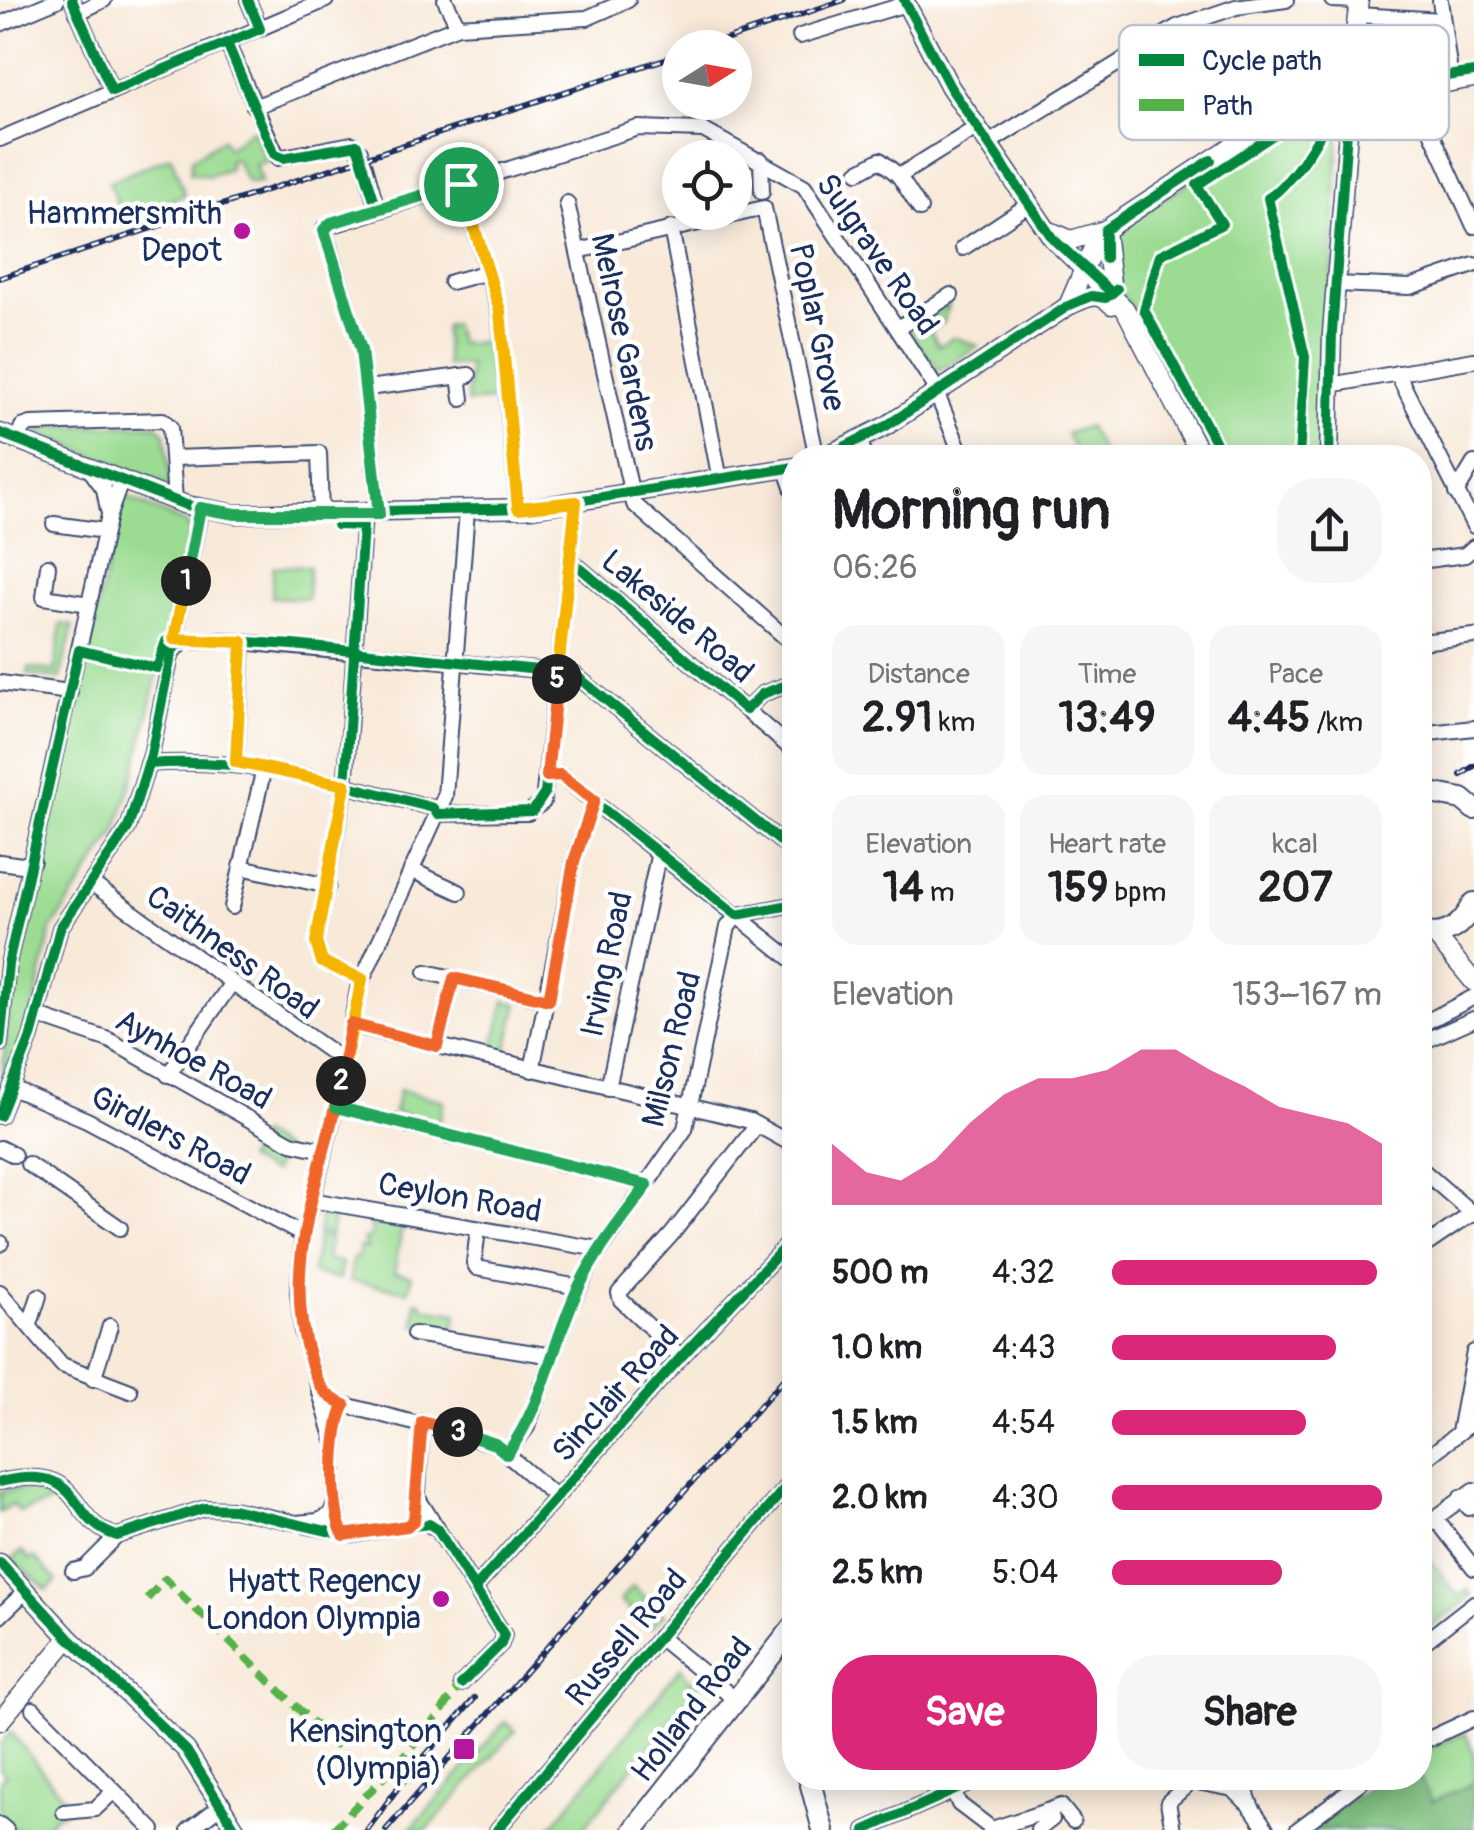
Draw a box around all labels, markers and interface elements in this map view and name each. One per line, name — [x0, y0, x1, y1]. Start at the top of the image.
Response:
legend — [1119, 25, 1449, 140]
north arrow — [662, 30, 752, 120]
map controls — [662, 30, 752, 230]
text: Cycle path — [1202, 44, 1322, 79]
text: Path — [1202, 89, 1253, 124]
button: locate — [662, 140, 752, 230]
pin — [419, 142, 504, 227]
icon: arrive — [434, 157, 489, 212]
street label: Sulgrave Road — [807, 166, 948, 343]
place label: Hammersmith Depot — [27, 194, 222, 271]
marker: Hammersmith Depot — [231, 220, 253, 242]
street label: Melrose Gardens — [581, 230, 667, 455]
street label: Poplar Grove — [780, 240, 854, 415]
text: Morning run — [832, 476, 1110, 545]
button: share — [1277, 478, 1382, 583]
street label: Lakeside Road — [593, 541, 762, 692]
text: 06:26 — [832, 548, 918, 588]
pin: 1 — [161, 556, 211, 606]
text: 1 — [181, 563, 191, 598]
pin: 5 — [532, 654, 582, 704]
text: Distance — [867, 657, 970, 692]
text: Time — [1078, 657, 1136, 692]
text: Pace — [1268, 657, 1323, 692]
text: 5 — [549, 661, 565, 696]
text: 2.91 — [862, 692, 933, 744]
text: 13:49 — [1058, 692, 1156, 744]
text: 4:45 — [1228, 692, 1310, 744]
text: km — [933, 705, 975, 740]
text: /km — [1310, 705, 1363, 740]
text: Elevation — [865, 827, 972, 862]
text: Heart rate — [1048, 827, 1166, 862]
text: kcal — [1273, 827, 1318, 862]
text: 14 — [883, 862, 924, 914]
text: 159 — [1048, 862, 1108, 914]
text: 207 — [1258, 862, 1333, 914]
text: m — [924, 875, 955, 910]
text: bpm — [1108, 875, 1166, 910]
street label: Caithness Road — [138, 877, 327, 1029]
street label: Irving Road — [572, 888, 642, 1041]
street label: Milson Road — [633, 967, 711, 1131]
text: Elevation — [832, 975, 954, 1015]
text: 153–167 m — [1232, 975, 1382, 1015]
street label: Aynhoe Road — [108, 1001, 279, 1119]
pin: 2 — [316, 1056, 366, 1106]
text: 2 — [333, 1063, 349, 1098]
street label: Girdlers Road — [84, 1077, 257, 1195]
street label: Ceylon Road — [375, 1164, 545, 1232]
text: 500 m — [832, 1253, 928, 1293]
text: 4:32 — [992, 1253, 1055, 1293]
street label: Sinclair Road — [544, 1317, 688, 1471]
text: 1.0 km — [832, 1328, 922, 1368]
text: 4:43 — [992, 1328, 1056, 1368]
text: 1.5 km — [832, 1403, 918, 1443]
text: 4:54 — [992, 1403, 1055, 1443]
pin: 3 — [433, 1407, 483, 1457]
text: 3 — [450, 1414, 466, 1449]
text: 2.0 km — [832, 1478, 927, 1518]
text: 4:30 — [992, 1478, 1059, 1518]
text: 2.5 km — [832, 1553, 923, 1593]
text: 5:04 — [992, 1553, 1058, 1593]
street label: Russell Road — [558, 1561, 696, 1715]
place label: Hyatt Regency London Olympia — [205, 1562, 421, 1639]
marker: Hyatt Regency London Olympia — [430, 1588, 452, 1610]
street label: Holland Road — [623, 1629, 761, 1790]
button: Save — [832, 1655, 1097, 1770]
button: Share — [1117, 1655, 1382, 1770]
place label: Kensington (Olympia) — [288, 1712, 442, 1789]
marker: Kensington (Olympia) — [451, 1736, 477, 1762]

